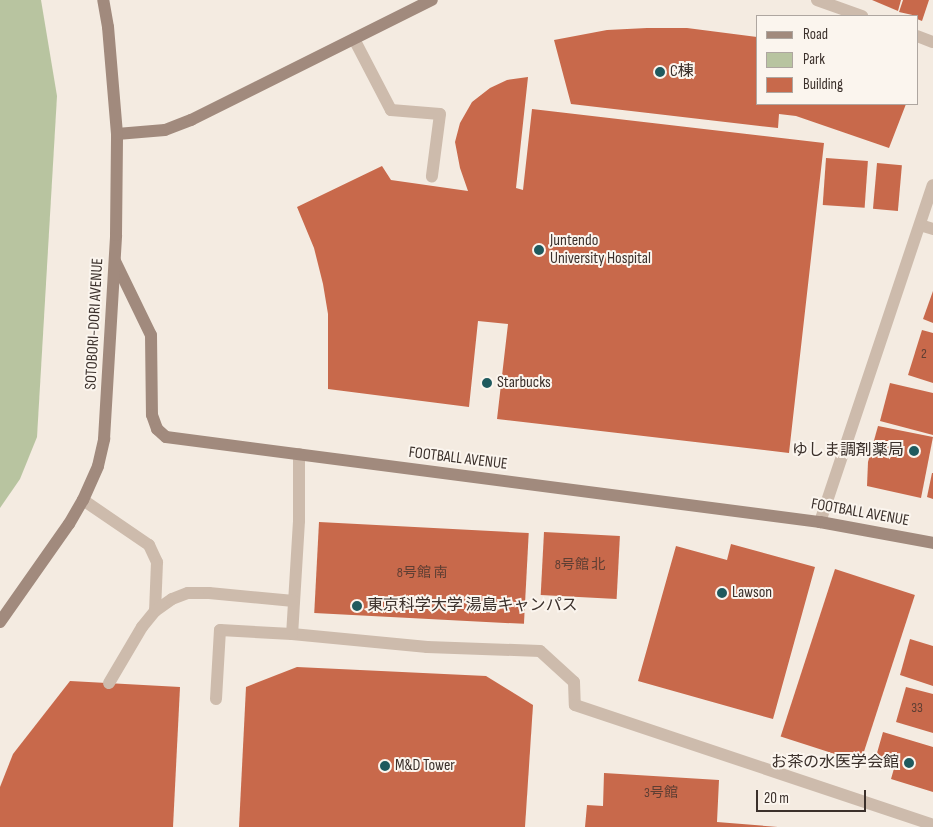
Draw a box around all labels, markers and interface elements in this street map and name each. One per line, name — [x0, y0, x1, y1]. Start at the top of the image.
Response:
legend — [756, 15, 918, 105]
text: Road — [803, 25, 828, 44]
text: Park — [803, 50, 825, 69]
place label: C棟 — [670, 62, 694, 82]
marker: C棟 — [654, 66, 666, 78]
text: Building — [803, 75, 843, 94]
place label: Juntendo University Hospital — [550, 231, 651, 269]
marker: Juntendo University Hospital — [532, 243, 546, 257]
street label: SOTOBORI-DORI AVENUE — [82, 258, 108, 390]
house number: 2 — [921, 346, 927, 362]
place label: Starbucks — [497, 373, 551, 393]
marker: Starbucks — [481, 377, 493, 389]
place label: ゆしま調剤薬局 — [792, 441, 904, 461]
street label: FOOTBALL AVENUE — [408, 443, 508, 475]
marker: ゆしま調剤薬局 — [908, 445, 920, 457]
street label: FOOTBALL AVENUE — [809, 495, 911, 531]
house number: 8号館 北 — [555, 557, 605, 573]
house number: 8号館 南 — [397, 565, 447, 581]
place label: Lawson — [732, 583, 772, 603]
marker: Lawson — [716, 587, 728, 599]
place label: 東京科学大学 湯島キャンパス — [367, 596, 578, 616]
marker: 東京科学大学 湯島キャンパス — [351, 600, 363, 612]
house number: 33 — [911, 700, 923, 716]
place label: お茶の水医学会館 — [771, 753, 899, 773]
place label: M&D Tower — [395, 756, 455, 776]
marker: お茶の水医学会館 — [903, 757, 915, 769]
marker: M&D Tower — [379, 760, 391, 772]
scale bar — [758, 780, 868, 812]
house number: 3号館 — [644, 785, 678, 801]
text: 20 m — [764, 789, 789, 808]

